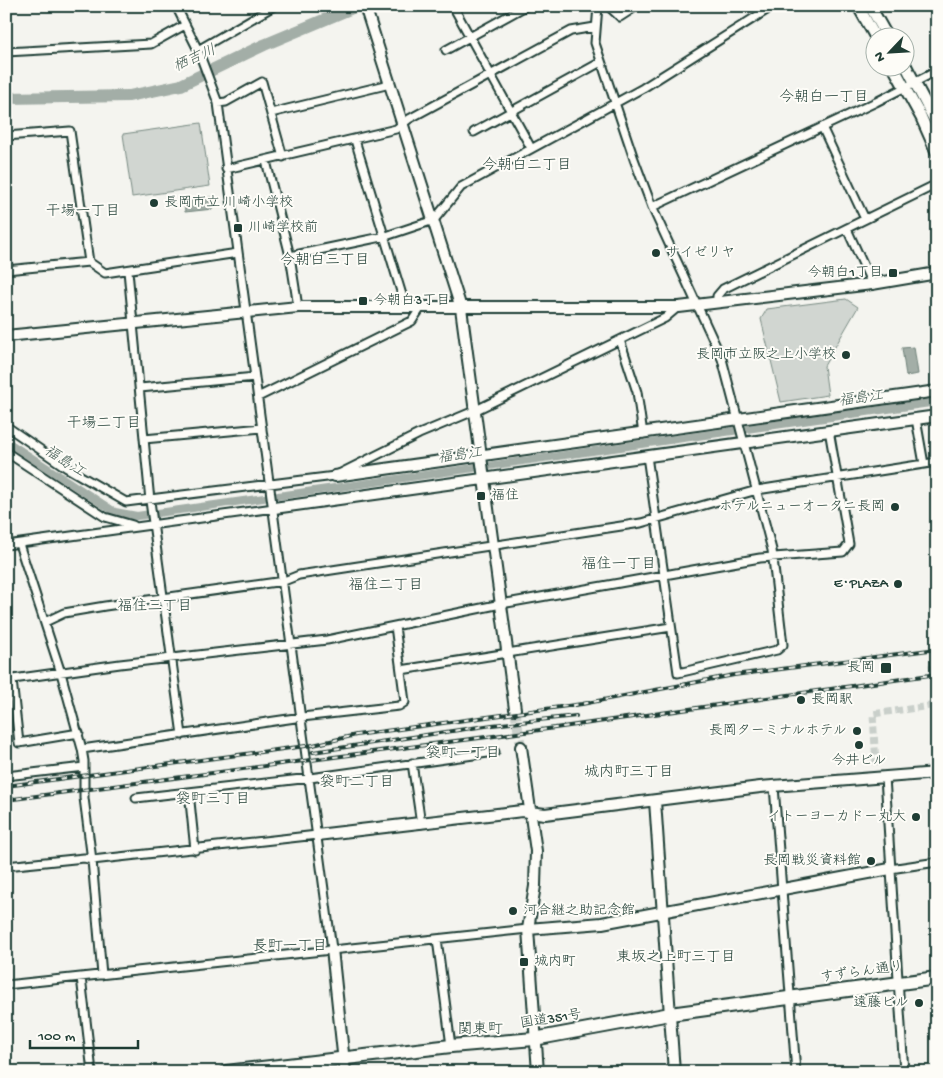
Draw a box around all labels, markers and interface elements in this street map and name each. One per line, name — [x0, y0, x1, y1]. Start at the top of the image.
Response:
north arrow — [866, 28, 916, 78]
water label: 栖吉川 — [171, 42, 219, 76]
text: N — [871, 49, 890, 64]
district label: 今朝白一丁目 — [779, 88, 869, 107]
district label: 今朝白二丁目 — [482, 156, 572, 175]
place label: 長岡市立 川崎小学校 — [164, 195, 293, 212]
marker: 長岡市立 川崎小学校 — [148, 197, 160, 209]
district label: 干場一丁目 — [45, 203, 121, 221]
place label: 川崎学校前 — [248, 220, 318, 237]
marker: 川崎学校前 — [232, 222, 244, 234]
place label: サイゼリヤ — [666, 245, 735, 262]
marker: サイゼリヤ — [650, 247, 662, 259]
district label: 今朝白三丁目 — [280, 251, 370, 270]
place label: 今朝白1丁目 — [807, 265, 883, 282]
marker: 今朝白1丁目 — [887, 267, 899, 279]
place label: 今朝白3丁目 — [373, 293, 450, 310]
marker: 今朝白3丁目 — [357, 295, 369, 307]
place label: 長岡市立阪之上小学校 — [696, 347, 836, 364]
marker: 長岡市立阪之上小学校 — [840, 349, 852, 361]
water label: 福島江 — [837, 386, 886, 411]
district label: 干場二丁目 — [66, 415, 142, 433]
water label: 福島江 — [40, 441, 89, 482]
water label: 福島江 — [436, 443, 485, 468]
place label: 福住 — [491, 488, 519, 505]
marker: 福住 — [475, 490, 487, 502]
place label: ホテルニューオータニ長岡 — [719, 499, 885, 516]
marker: ホテルニューオータニ長岡 — [889, 501, 901, 513]
district label: 福住一丁目 — [581, 556, 657, 574]
place label: E･PLAZA — [834, 576, 889, 593]
district label: 福住二丁目 — [348, 577, 424, 595]
marker: E･PLAZA — [892, 578, 904, 590]
district label: 福住三丁目 — [117, 598, 193, 616]
place label: 長岡 — [847, 660, 875, 677]
marker: 長岡 — [879, 661, 893, 675]
place label: 長岡駅 — [811, 692, 853, 709]
marker: 長岡駅 — [795, 694, 807, 706]
place label: 長岡ターミナルホテル — [709, 723, 847, 740]
marker: 長岡ターミナルホテル — [851, 725, 863, 737]
marker: 今井ビル — [853, 739, 865, 751]
district label: 袋町一丁目 — [425, 745, 501, 763]
place label: 今井ビル — [831, 753, 887, 770]
district label: 城内町三丁目 — [584, 763, 674, 782]
district label: 袋町二丁目 — [319, 774, 395, 792]
district label: 袋町三丁目 — [175, 791, 251, 809]
place label: イトーヨーカドー丸大 — [767, 809, 906, 826]
marker: イトーヨーカドー丸大 — [910, 811, 922, 823]
place label: 長岡戦災資料館 — [763, 852, 861, 870]
marker: 長岡戦災資料館 — [865, 855, 877, 867]
place label: 河合継之助記念館 — [523, 902, 635, 920]
marker: 河合継之助記念館 — [507, 905, 519, 917]
district label: 長町一丁目 — [252, 938, 328, 956]
district label: 東坂之上町三丁目 — [616, 948, 736, 967]
place label: 城内町 — [534, 954, 576, 971]
marker: 城内町 — [518, 956, 530, 968]
street label: すずらん通り — [819, 959, 905, 987]
place label: 遠藤ビル — [853, 995, 909, 1012]
marker: 遠藤ビル — [913, 997, 925, 1009]
street label: 国道351号 — [519, 1007, 583, 1033]
scale bar — [30, 1018, 138, 1050]
district label: 関東町 — [457, 1020, 503, 1039]
text: 100 m — [37, 1028, 76, 1046]

